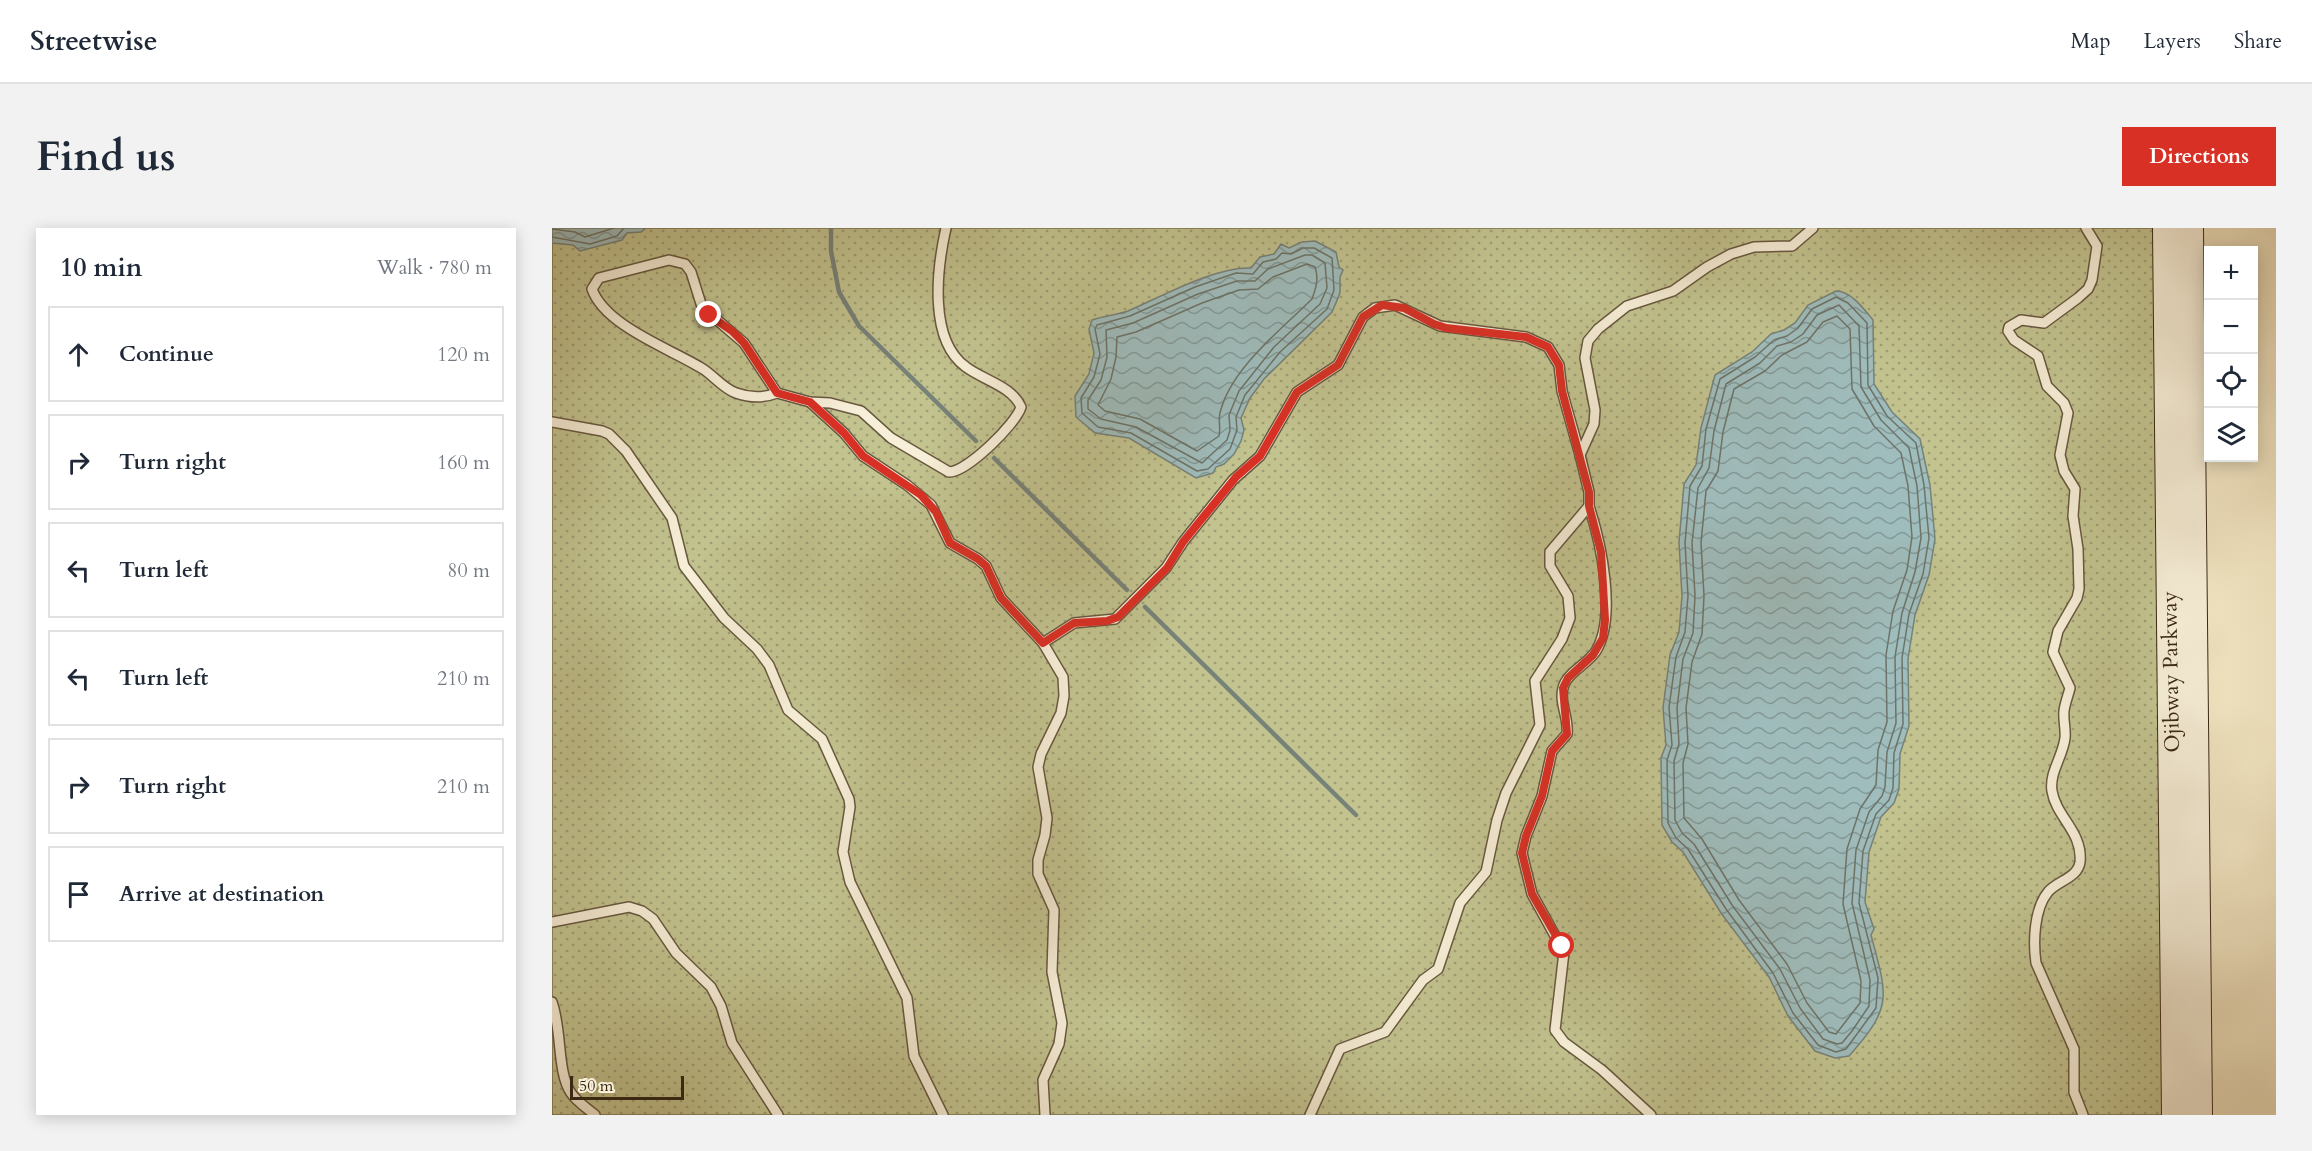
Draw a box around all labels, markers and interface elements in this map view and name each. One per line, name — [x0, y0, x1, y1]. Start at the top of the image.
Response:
text: Streetwise — [30, 22, 158, 60]
text: Map — [2071, 27, 2111, 56]
text: Layers — [2144, 27, 2201, 56]
text: Share — [2234, 27, 2282, 56]
button: Directions — [2122, 127, 2276, 186]
text: Find us — [36, 128, 176, 185]
map controls — [2204, 246, 2258, 462]
button: + — [2204, 246, 2258, 300]
text: 10 min — [60, 250, 143, 285]
text: Walk · 780 m — [377, 254, 492, 281]
button: − — [2204, 300, 2258, 354]
route end — [695, 301, 721, 327]
icon: ahead — [62, 338, 95, 371]
text: Continue — [119, 339, 214, 369]
text: 120 m — [437, 341, 490, 368]
button: locate — [2204, 354, 2258, 408]
button: layers — [2204, 408, 2258, 462]
icon: right — [62, 446, 95, 479]
text: Turn right — [119, 447, 226, 477]
text: 160 m — [437, 449, 490, 476]
icon: left — [62, 554, 95, 587]
text: Turn left — [119, 555, 208, 585]
text: 80 m — [447, 557, 490, 584]
street label: Ojibway Parkway — [2155, 591, 2187, 753]
icon: left — [62, 662, 95, 695]
text: Turn left — [119, 663, 208, 693]
text: 210 m — [437, 665, 490, 692]
icon: right — [62, 770, 95, 803]
text: Turn right — [119, 771, 226, 801]
text: 210 m — [437, 773, 490, 800]
icon: arrive — [62, 878, 95, 911]
text: Arrive at destination — [119, 879, 324, 909]
route start — [1548, 932, 1574, 958]
scale bar — [570, 1073, 684, 1100]
text: 50 m — [579, 1075, 613, 1097]

